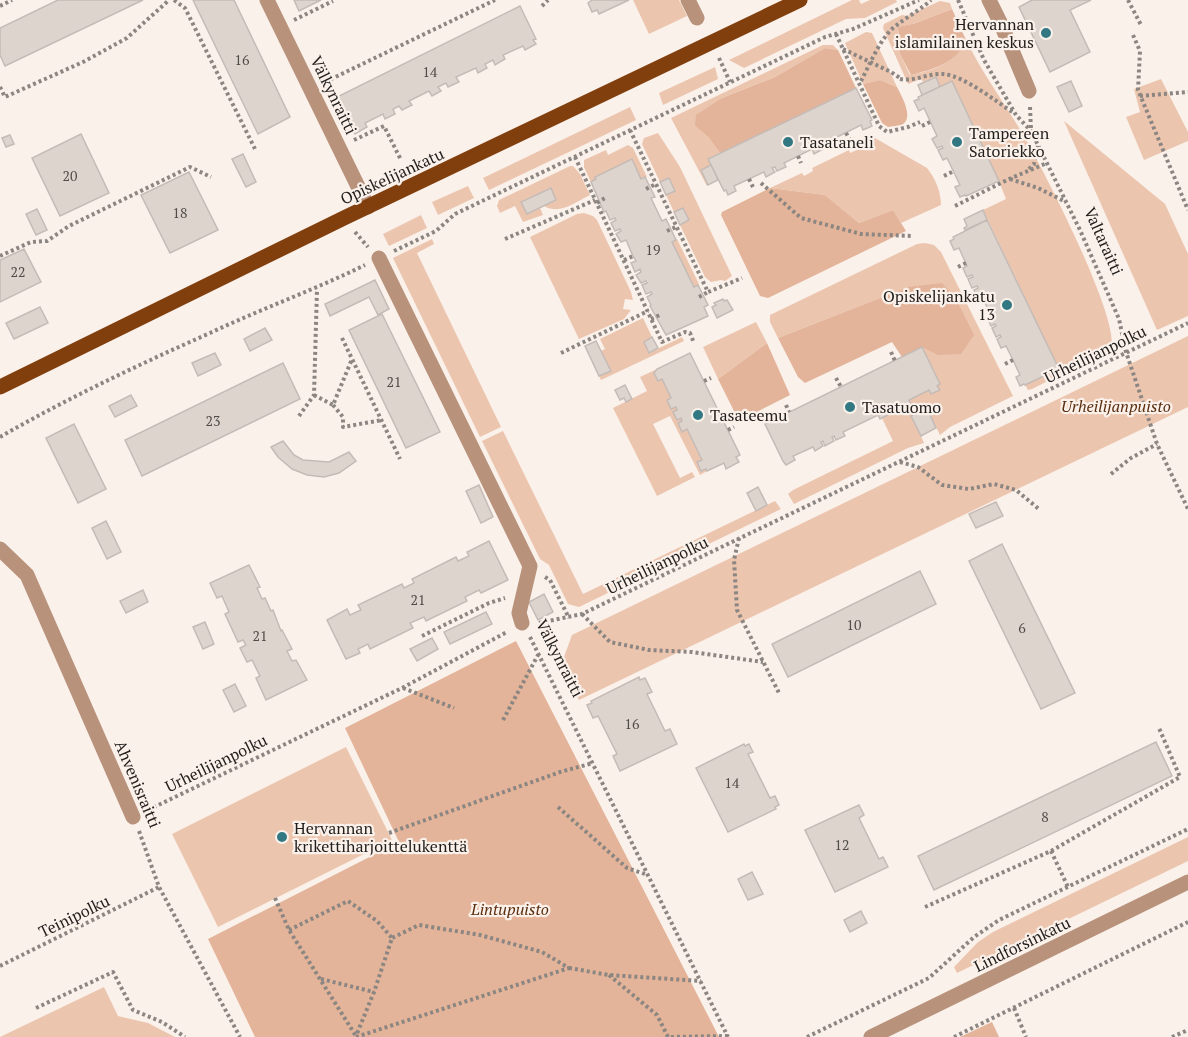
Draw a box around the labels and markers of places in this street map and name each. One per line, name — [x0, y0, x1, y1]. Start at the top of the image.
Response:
place label: Hervannan islamilainen keskus — [895, 13, 1034, 53]
marker: Hervannan islamilainen keskus — [1039, 26, 1053, 40]
place label: Tampereen Satoriekko — [969, 122, 1050, 162]
place label: Tasataneli — [800, 131, 874, 153]
marker: Tasataneli — [781, 135, 795, 149]
marker: Tampereen Satoriekko — [950, 135, 964, 149]
place label: Opiskelijankatu 13 — [883, 285, 995, 325]
marker: Opiskelijankatu 13 — [1000, 298, 1014, 312]
place label: Tasatuomo — [862, 396, 941, 418]
marker: Tasatuomo — [843, 400, 857, 414]
place label: Tasateemu — [710, 404, 788, 426]
marker: Tasateemu — [691, 408, 705, 422]
place label: Hervannan krikettiharjoittelukenttä — [294, 817, 467, 857]
marker: Hervannan krikettiharjoittelukenttä — [275, 830, 289, 844]

